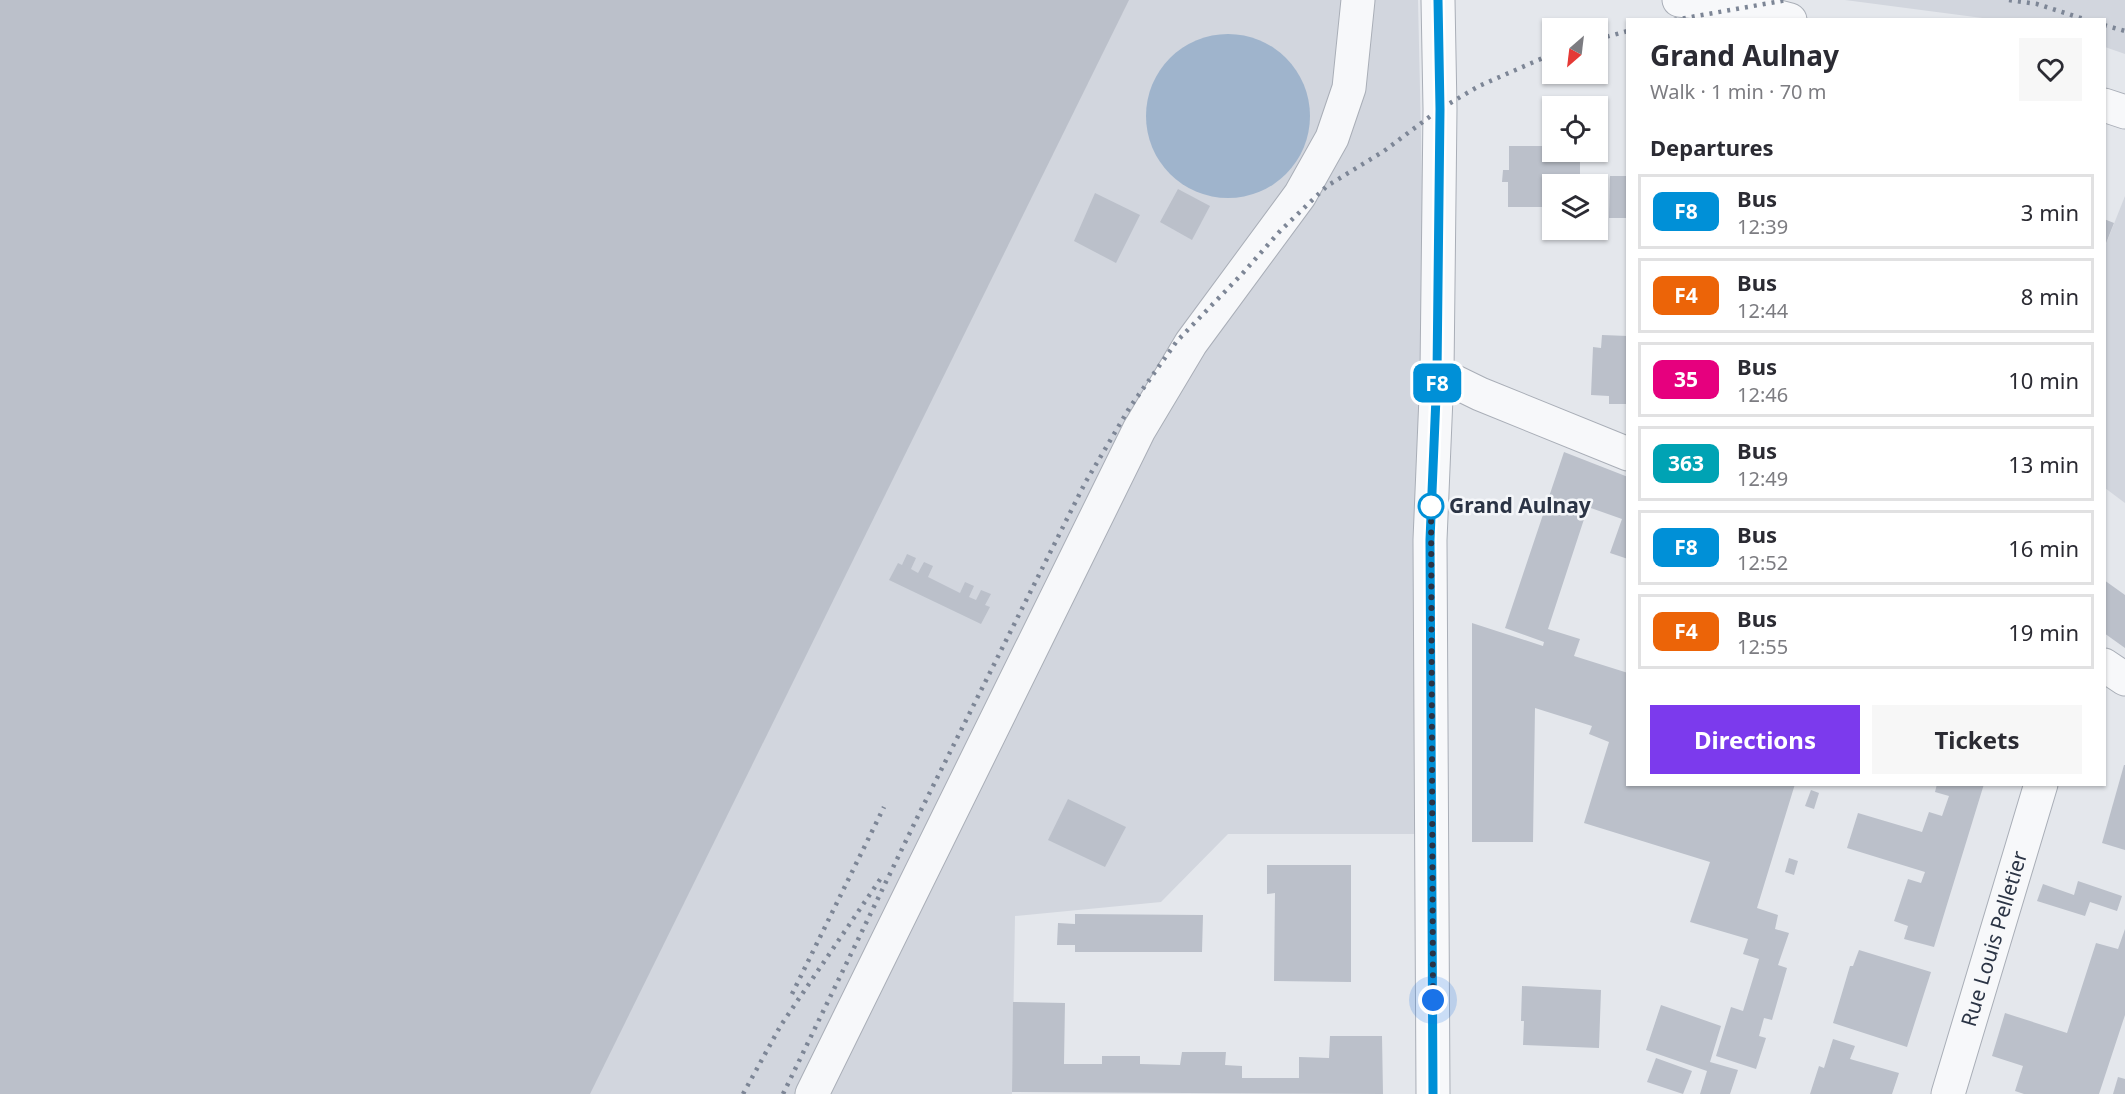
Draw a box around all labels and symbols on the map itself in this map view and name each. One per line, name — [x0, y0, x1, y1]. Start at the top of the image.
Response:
north arrow — [1542, 18, 1608, 84]
line badge: F8 — [1410, 364, 1464, 403]
place label: Grand Aulnay — [1449, 491, 1591, 519]
marker: Grand Aulnay — [1418, 493, 1444, 519]
street label: Rue Louis Pelletier — [1954, 847, 2033, 1030]
your location — [1418, 985, 1448, 1015]

